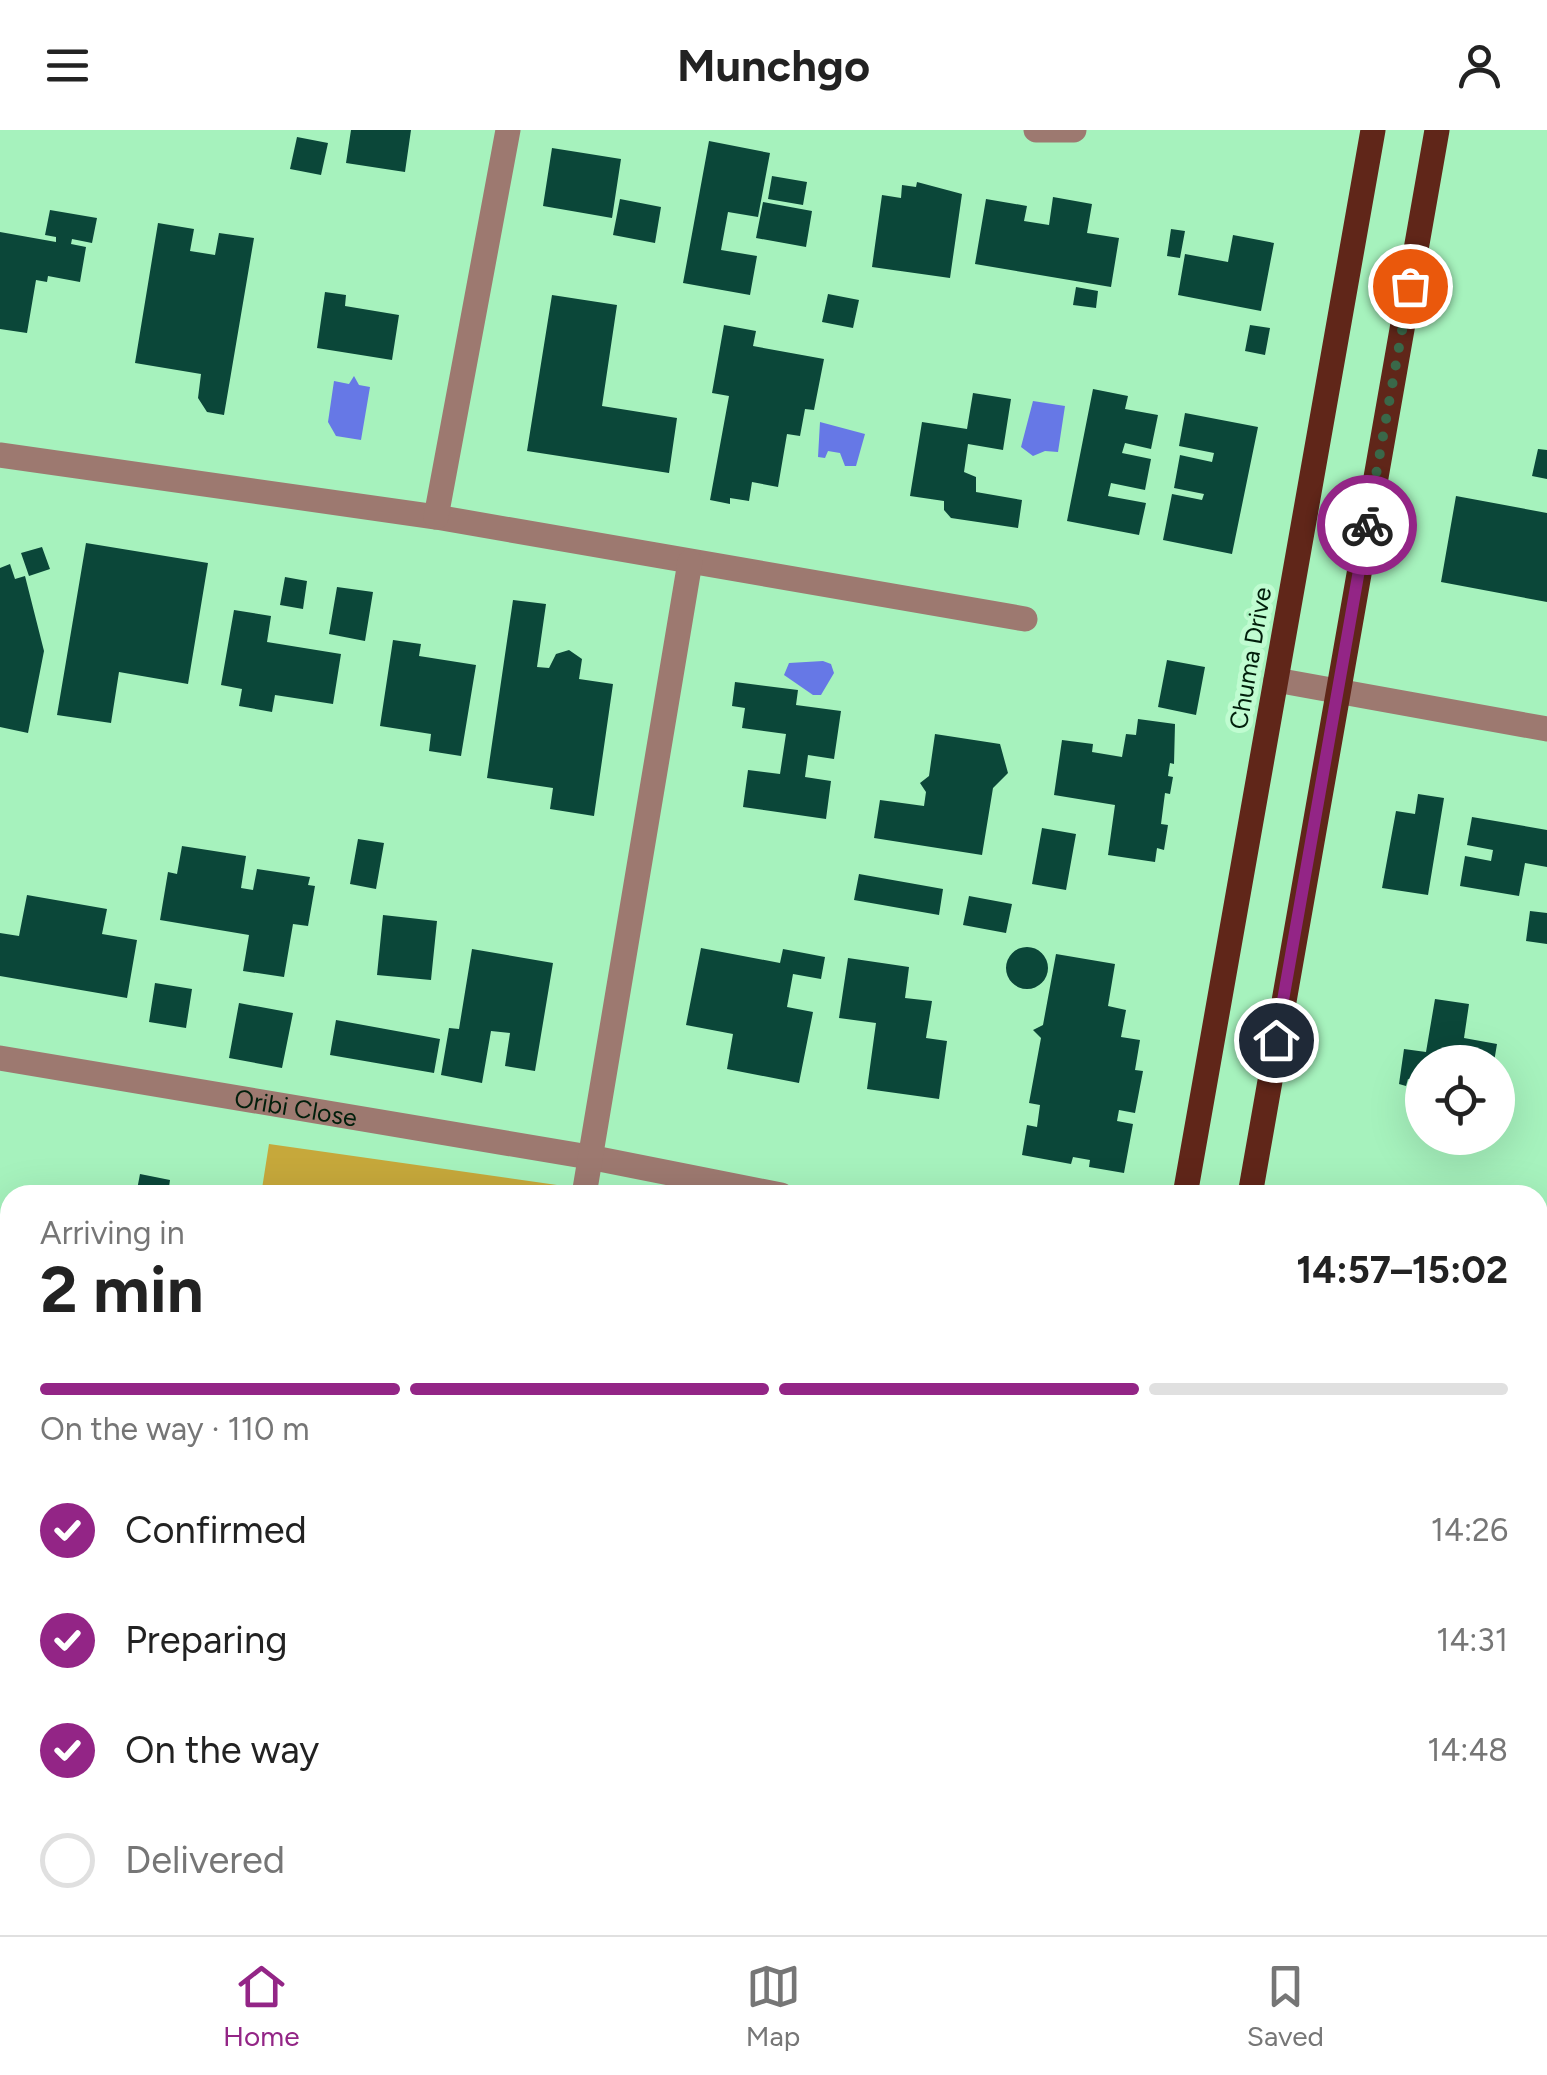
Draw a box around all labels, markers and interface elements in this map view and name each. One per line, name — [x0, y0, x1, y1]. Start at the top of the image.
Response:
icon: menu — [40, 38, 95, 93]
text: Munchgo — [677, 38, 870, 92]
icon: person — [1452, 38, 1507, 93]
pin — [1368, 244, 1453, 329]
icon: bag — [1383, 259, 1438, 314]
courier — [1317, 475, 1417, 575]
icon: bike — [1340, 498, 1395, 553]
street label: Chuma Drive — [1223, 585, 1277, 731]
pin — [1234, 998, 1319, 1083]
icon: home — [1249, 1013, 1304, 1068]
map controls — [1405, 1045, 1515, 1155]
button: locate — [1405, 1045, 1515, 1155]
street label: Oribi Close — [232, 1083, 359, 1133]
text: Arriving in — [40, 1214, 185, 1252]
text: 14:57–15:02 — [1296, 1247, 1508, 1293]
text: 2 min — [40, 1250, 204, 1328]
text: On the way · 110 m — [40, 1410, 310, 1448]
icon: check — [40, 1503, 95, 1558]
text: Confirmed — [125, 1507, 307, 1553]
text: 14:26 — [1431, 1511, 1508, 1549]
icon: check — [40, 1613, 95, 1668]
text: Preparing — [125, 1617, 287, 1663]
text: 14:31 — [1436, 1621, 1508, 1659]
icon: check — [40, 1723, 95, 1778]
text: On the way — [125, 1727, 319, 1773]
text: 14:48 — [1427, 1731, 1508, 1769]
text: Delivered — [125, 1837, 285, 1883]
tab: Home — [223, 1959, 299, 2053]
tab: Map — [746, 1959, 801, 2053]
tab: Saved — [1247, 1959, 1324, 2053]

